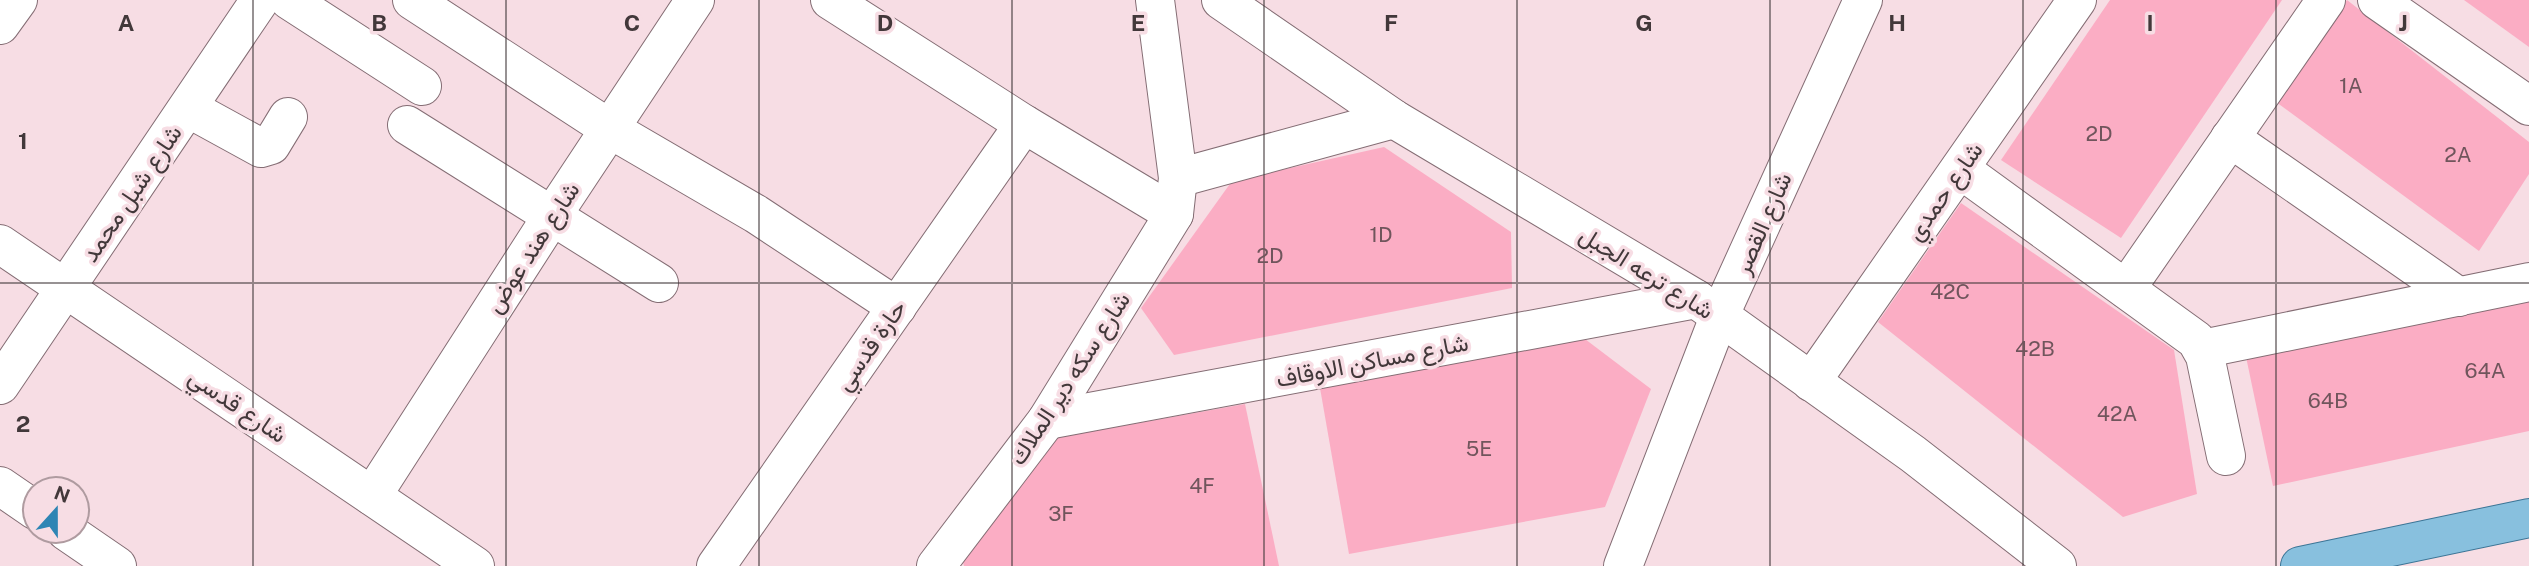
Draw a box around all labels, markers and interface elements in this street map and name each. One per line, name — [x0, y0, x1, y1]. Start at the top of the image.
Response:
text: A — [118, 9, 135, 36]
text: B — [371, 9, 387, 36]
text: C — [624, 9, 640, 36]
text: D — [877, 9, 893, 36]
text: E — [1131, 9, 1145, 36]
text: F — [1384, 9, 1398, 36]
text: G — [1635, 9, 1653, 36]
text: H — [1888, 9, 1906, 36]
text: I — [2146, 9, 2154, 36]
text: J — [2398, 9, 2408, 36]
house number: 1A — [2339, 73, 2363, 98]
street label: شارع شبل محمد — [75, 119, 190, 268]
house number: 2D — [2085, 121, 2113, 146]
text: 1 — [18, 127, 28, 154]
street label: شارع حمدي — [1900, 136, 1993, 249]
house number: 2A — [2444, 142, 2472, 167]
street label: شارع القصر — [1727, 168, 1800, 280]
street label: شارع هند عوض — [479, 176, 587, 319]
street label: شارع ترعه الجبل — [1573, 220, 1719, 327]
house number: 1D — [1369, 222, 1393, 247]
house number: 2D — [1256, 243, 1284, 268]
house number: 42C — [1930, 279, 1970, 304]
street label: شارع سكه دير الملاك — [1003, 286, 1138, 471]
street label: حارة قدسي — [829, 294, 916, 399]
street label: شارع مساكن الاوقاف — [1274, 328, 1471, 395]
house number: 42B — [2015, 336, 2055, 361]
house number: 64A — [2464, 358, 2506, 383]
street label: شارع قدسي — [180, 362, 292, 453]
house number: 64B — [2308, 388, 2348, 413]
house number: 42A — [2097, 401, 2137, 426]
text: 2 — [16, 410, 30, 437]
house number: 5E — [1466, 436, 1492, 461]
house number: 4F — [1189, 473, 1215, 498]
north arrow — [21, 475, 91, 545]
text: N — [51, 481, 73, 507]
house number: 3F — [1048, 501, 1074, 526]

